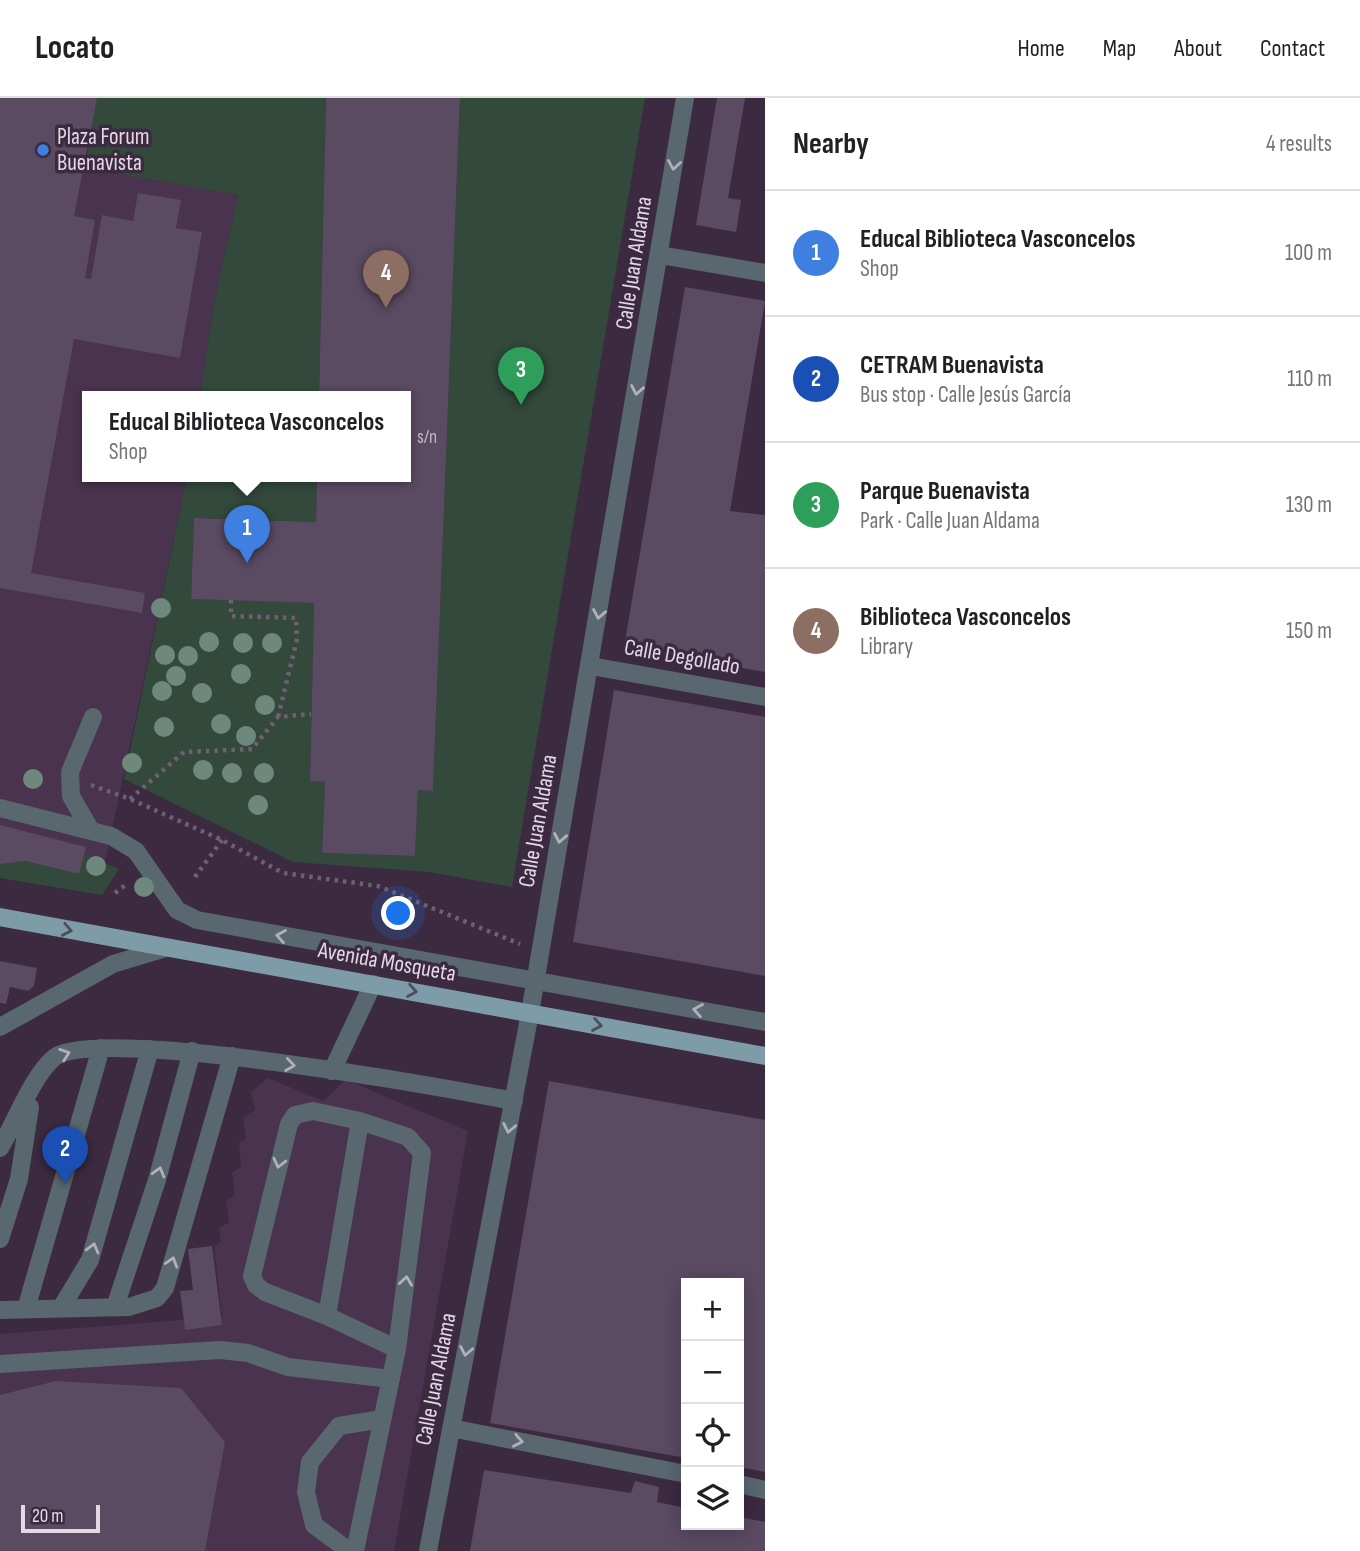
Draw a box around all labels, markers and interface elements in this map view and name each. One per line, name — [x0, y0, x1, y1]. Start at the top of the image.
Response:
text: Locato — [35, 28, 114, 68]
text: Home — [1017, 34, 1065, 63]
text: Map — [1103, 34, 1136, 63]
text: About — [1174, 34, 1222, 63]
text: Contact — [1260, 34, 1325, 63]
place label: Plaza Forum Buenavista — [57, 123, 150, 177]
text: Nearby — [793, 126, 869, 162]
text: 4 results — [1266, 130, 1332, 158]
marker: Plaza Forum Buenavista — [35, 142, 51, 158]
one-way arrow — [667, 159, 682, 171]
street label: Calle Juan Aldama — [610, 195, 658, 331]
text: Educal Biblioteca Vasconcelos — [860, 224, 1136, 255]
text: 1 — [811, 239, 821, 267]
text: 100 m — [1285, 239, 1332, 267]
pin: 4 — [363, 250, 409, 308]
text: Shop — [860, 255, 899, 283]
pin: 3 — [498, 347, 544, 405]
text: CETRAM Buenavista — [860, 350, 1044, 381]
text: 2 — [811, 365, 821, 393]
text: 110 m — [1287, 365, 1332, 393]
text: Bus stop · Calle Jesús García — [860, 381, 1071, 409]
one-way arrow — [630, 384, 645, 396]
popup — [82, 391, 411, 482]
text: Educal Biblioteca Vasconcelos — [109, 407, 384, 438]
house number: s/n — [417, 426, 437, 449]
text: Shop — [109, 438, 147, 466]
text: Parque Buenavista — [860, 476, 1030, 507]
text: 3 — [811, 491, 821, 519]
text: 130 m — [1286, 491, 1332, 519]
pin: 1 — [224, 505, 270, 563]
text: Park · Calle Juan Aldama — [860, 507, 1040, 535]
text: Biblioteca Vasconcelos — [860, 602, 1071, 633]
one-way arrow — [592, 608, 607, 620]
text: 4 — [811, 617, 821, 645]
text: 150 m — [1286, 617, 1332, 645]
street label: Calle Degollado — [622, 633, 742, 681]
text: Library — [860, 633, 913, 661]
street label: Calle Juan Aldama — [513, 752, 563, 890]
one-way arrow — [553, 832, 568, 844]
your location — [381, 896, 415, 930]
one-way arrow — [61, 921, 73, 936]
one-way arrow — [275, 929, 287, 944]
street label: Avenida Mosqueta — [315, 936, 458, 988]
one-way arrow — [406, 983, 418, 998]
one-way arrow — [692, 1003, 704, 1018]
one-way arrow — [591, 1017, 603, 1032]
one-way arrow — [58, 1048, 70, 1062]
one-way arrow — [284, 1057, 296, 1072]
one-way arrow — [502, 1122, 517, 1134]
pin: 2 — [42, 1126, 88, 1184]
one-way arrow — [273, 1156, 287, 1168]
one-way arrow — [151, 1167, 165, 1179]
one-way arrow — [85, 1242, 100, 1254]
one-way arrow — [164, 1257, 179, 1269]
one-way arrow — [399, 1275, 414, 1287]
map controls — [681, 1278, 744, 1530]
button: + — [681, 1278, 744, 1341]
street label: Calle Juan Aldama — [409, 1310, 463, 1448]
button: − — [681, 1341, 744, 1404]
one-way arrow — [459, 1346, 474, 1357]
button: locate — [681, 1404, 744, 1467]
one-way arrow — [512, 1433, 524, 1448]
button: layers — [681, 1467, 744, 1530]
scale bar — [21, 1502, 100, 1534]
text: 20 m — [32, 1505, 64, 1528]

